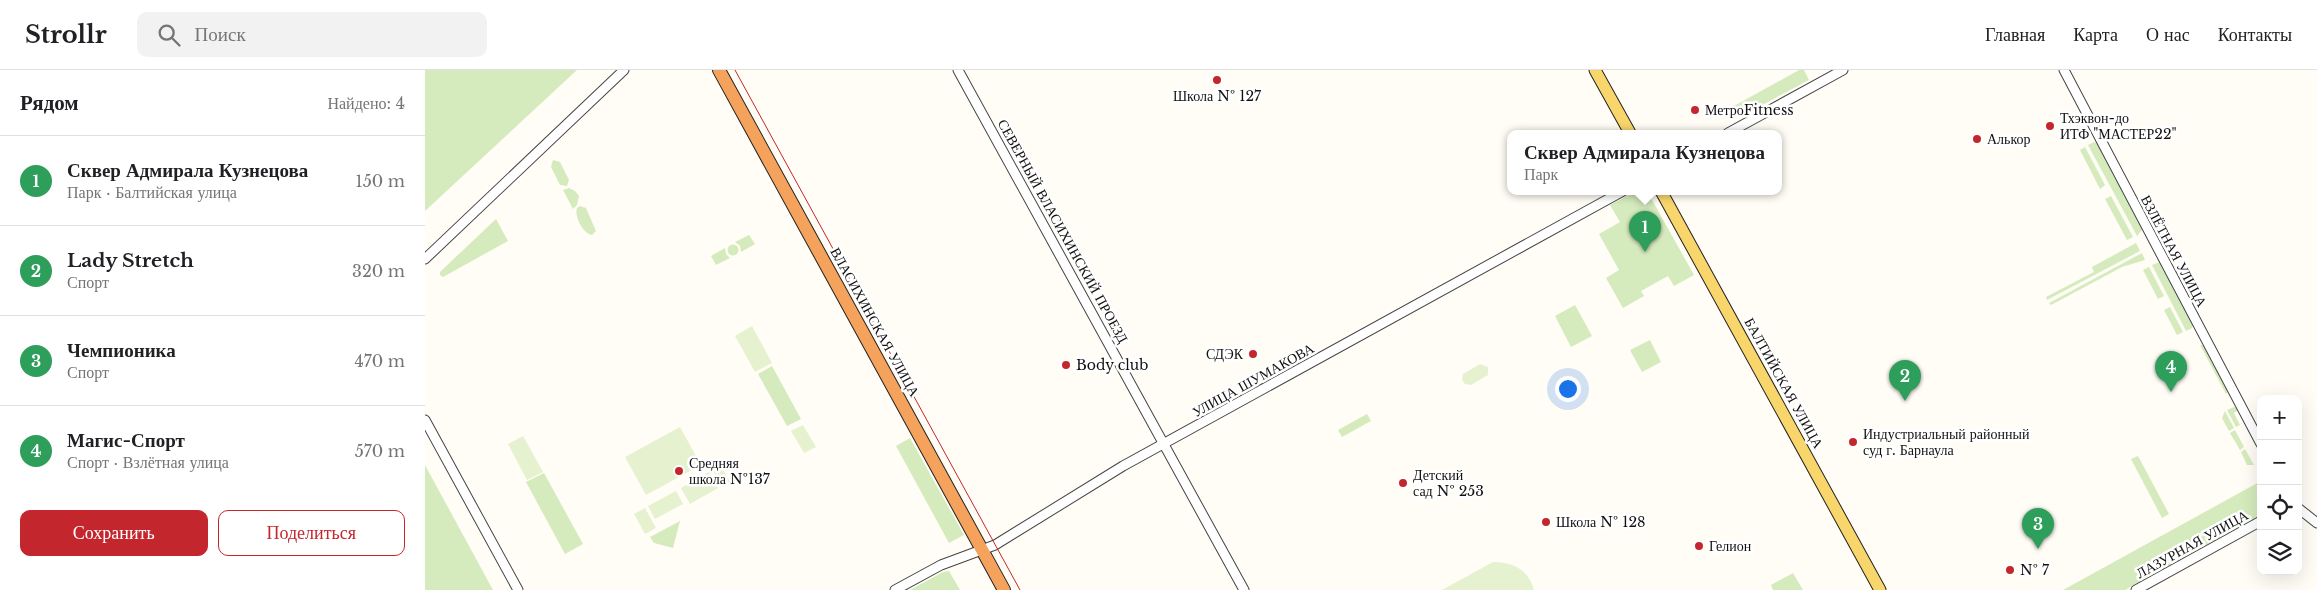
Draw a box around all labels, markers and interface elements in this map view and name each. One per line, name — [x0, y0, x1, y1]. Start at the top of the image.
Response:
search box — [137, 12, 487, 57]
text: Strollr — [25, 20, 107, 49]
icon: search — [155, 21, 183, 49]
text: Поиск — [195, 23, 246, 46]
text: Главная — [1985, 24, 2045, 46]
text: Карта — [2073, 24, 2118, 46]
text: О нас — [2146, 24, 2190, 46]
text: Контакты — [2218, 24, 2292, 46]
marker: Школа № 127 — [1211, 74, 1223, 86]
place label: Школа № 127 — [1173, 87, 1262, 105]
text: Рядом — [20, 90, 79, 116]
text: Найдено: 4 — [327, 93, 405, 113]
place label: МетроFitness — [1705, 101, 1794, 119]
marker: МетроFitness — [1689, 104, 1701, 116]
place label: Тхэквон-до ИТФ "МАСТЕР22" — [2060, 109, 2177, 143]
street label: СЕВЕРНЫЙ ВЛАСИХИНСКИЙ ПРОЕЗД — [994, 116, 1132, 346]
marker: Тхэквон-до ИТФ "МАСТЕР22" — [2044, 120, 2056, 132]
popup — [1507, 130, 1782, 195]
place label: Алькор — [1987, 130, 2031, 148]
marker: Алькор — [1971, 133, 1983, 145]
text: Сквер Адмирала Кузнецова — [1524, 141, 1765, 164]
text: Сквер Адмирала Кузнецова — [67, 159, 308, 182]
text: Парк — [1524, 164, 1558, 184]
text: 1 — [33, 171, 39, 191]
text: 150 m — [356, 171, 405, 191]
text: Парк · Балтийская улица — [67, 182, 237, 202]
street label: ВЗЛЁТНАЯ УЛИЦА — [2137, 192, 2211, 311]
pin: 1 — [1629, 211, 1661, 252]
street label: ВЛАСИХИНСКАЯ УЛИЦА — [826, 244, 924, 401]
text: Lady Stretch — [67, 249, 194, 272]
text: 2 — [31, 261, 41, 281]
text: 320 m — [352, 261, 405, 281]
text: Спорт — [67, 272, 109, 292]
street label: БАЛТИЙСКАЯ УЛИЦА — [1741, 315, 1828, 452]
text: Чемпионика — [67, 339, 176, 362]
street label: УЛИЦА ШУМАКОВА — [1189, 339, 1318, 421]
place label: СДЭК — [1206, 345, 1244, 363]
marker: СДЭК — [1247, 348, 1259, 360]
text: 3 — [31, 351, 41, 371]
text: 470 m — [354, 351, 405, 371]
pin: 4 — [2155, 351, 2187, 392]
place label: Body club — [1076, 356, 1148, 374]
marker: Body club — [1060, 359, 1072, 371]
pin: 2 — [1889, 360, 1921, 401]
text: Спорт — [67, 362, 109, 382]
your location — [1555, 376, 1581, 402]
map controls — [2257, 395, 2302, 575]
button: + — [2257, 395, 2302, 440]
place label: Индустриальный районный суд г. Барнаула — [1863, 425, 2030, 459]
text: Магис-Спорт — [67, 429, 185, 452]
marker: Индустриальный районный суд г. Барнаула — [1847, 436, 1859, 448]
button: − — [2257, 440, 2302, 485]
text: 4 — [31, 441, 41, 461]
text: 570 m — [355, 441, 405, 461]
text: Спорт · Взлётная улица — [67, 452, 229, 472]
place label: Средняя школа №137 — [689, 454, 771, 488]
marker: Средняя школа №137 — [673, 465, 685, 477]
place label: Детский сад № 253 — [1413, 466, 1484, 500]
marker: Детский сад № 253 — [1397, 477, 1409, 489]
button: locate — [2257, 485, 2302, 530]
street label: ЛАЗУРНАЯ УЛИЦА — [2133, 505, 2252, 582]
pin: 3 — [2022, 508, 2054, 549]
button: Сохранить — [20, 510, 208, 556]
button: Поделиться — [218, 510, 405, 556]
place label: Школа № 128 — [1556, 513, 1646, 531]
marker: Школа № 128 — [1540, 516, 1552, 528]
button: layers — [2257, 530, 2302, 575]
place label: Гелион — [1709, 537, 1752, 555]
marker: Гелион — [1693, 540, 1705, 552]
place label: № 7 — [2020, 561, 2050, 579]
marker: № 7 — [2004, 564, 2016, 576]

